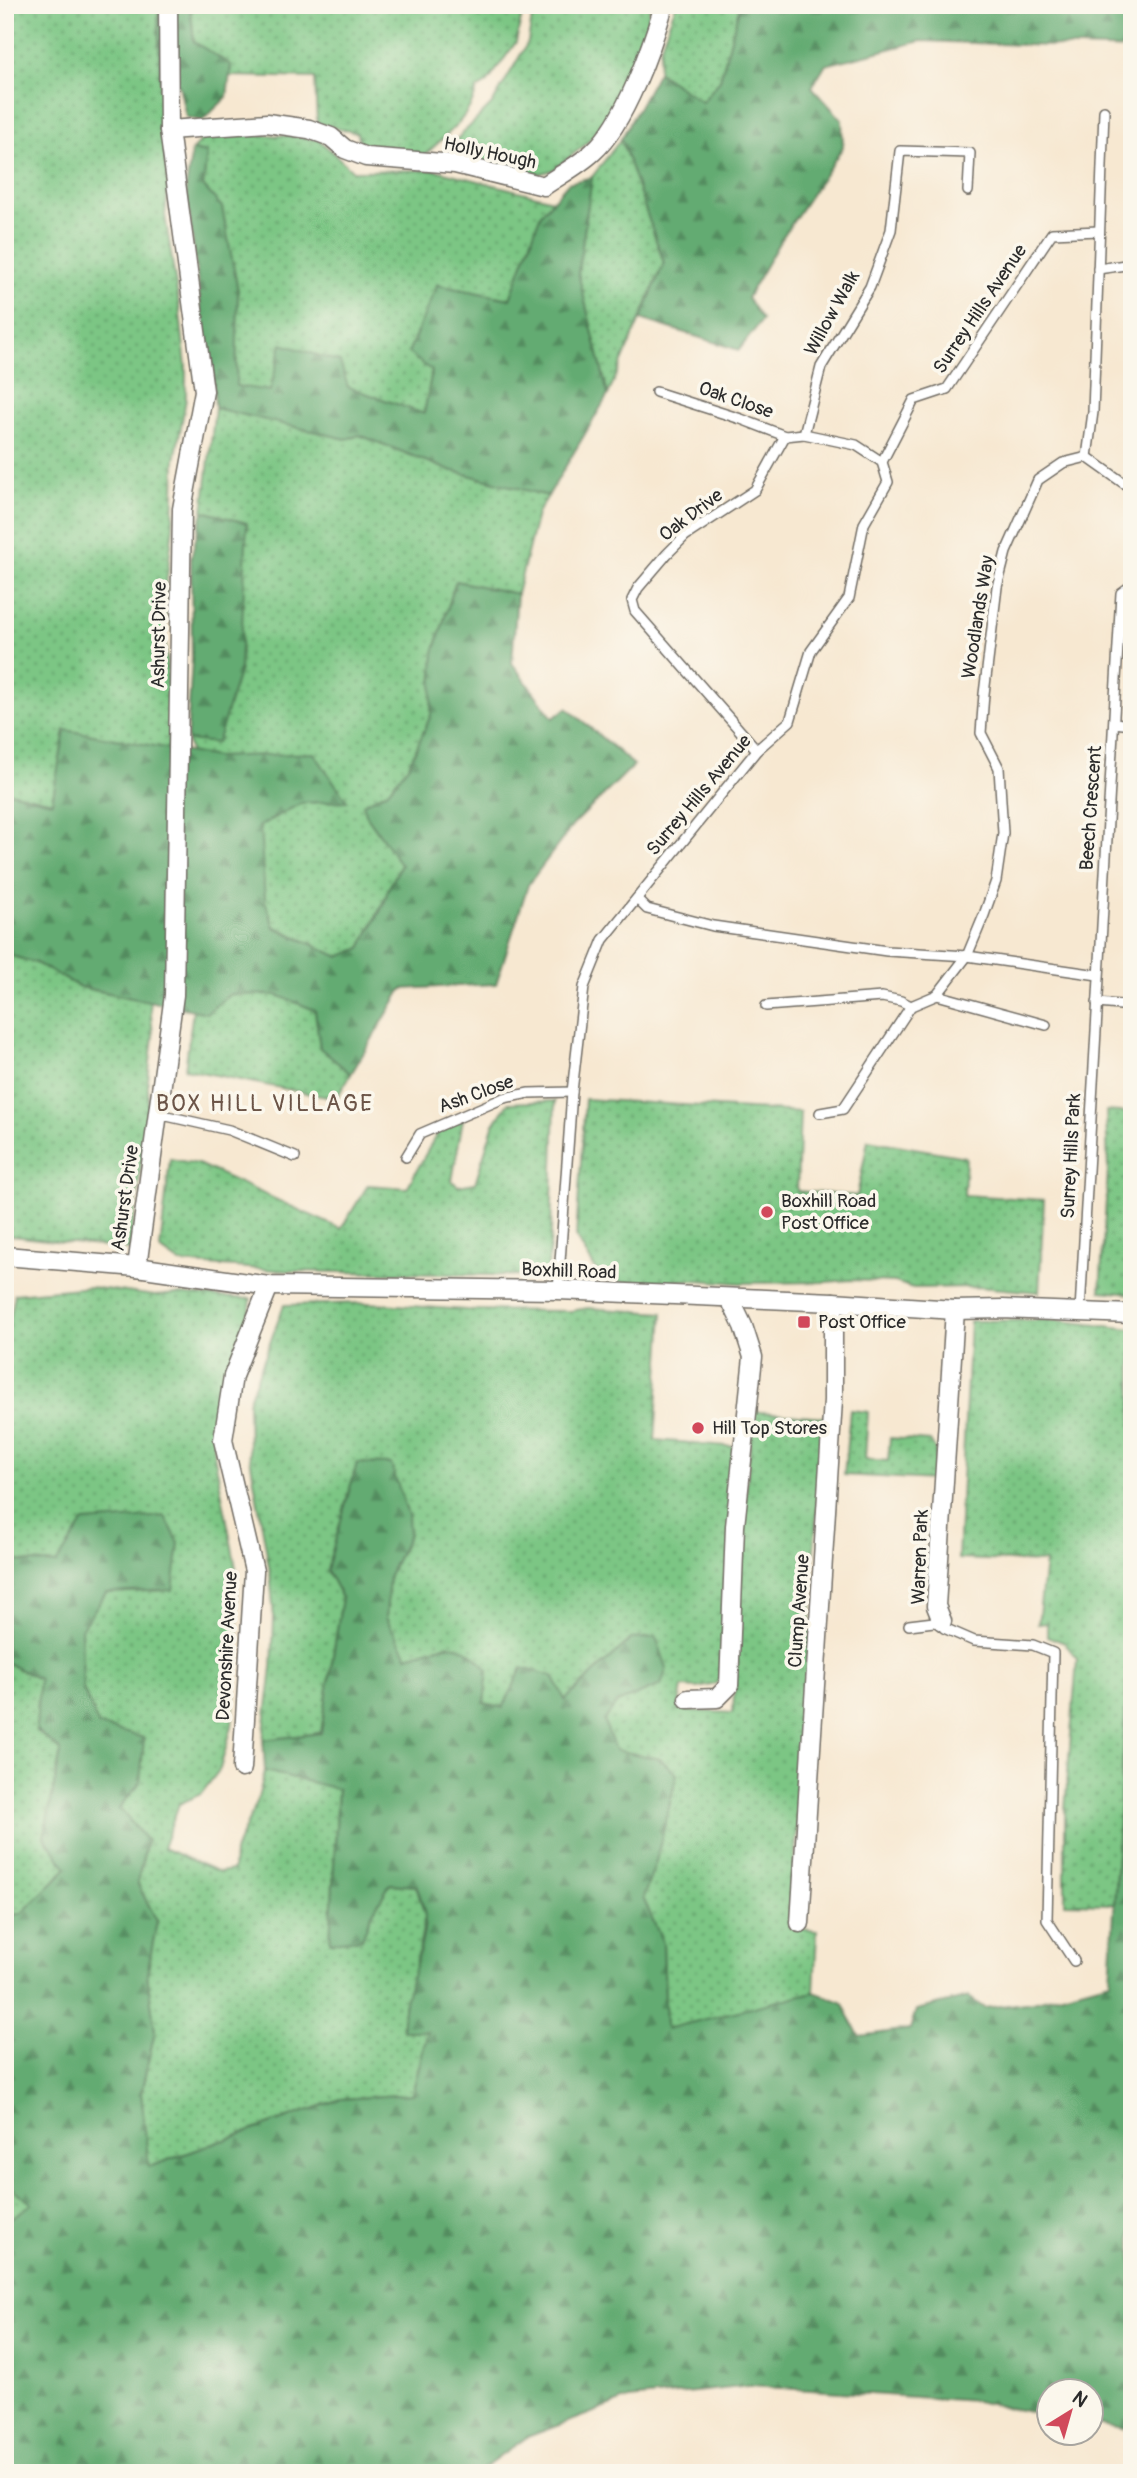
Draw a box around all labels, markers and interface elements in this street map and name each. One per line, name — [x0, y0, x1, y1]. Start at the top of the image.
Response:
street label: Holly Hough — [442, 131, 539, 175]
street label: Surrey Hills Avenue — [928, 239, 1032, 378]
street label: Willow Walk — [799, 266, 865, 360]
street label: Oak Close — [696, 376, 777, 424]
street label: Oak Drive — [654, 483, 728, 547]
street label: Woodlands Way — [956, 554, 1000, 680]
street label: Ashurst Drive — [146, 581, 172, 689]
street label: Surrey Hills Avenue — [641, 729, 757, 861]
street label: Beech Crescent — [1075, 744, 1107, 871]
street label: Ash Close — [435, 1069, 517, 1119]
district label: BOX HILL VILLAGE — [156, 1089, 374, 1118]
street label: Surrey Hills Park — [1056, 1093, 1086, 1219]
street label: Ashurst Drive — [106, 1143, 144, 1253]
place label: Boxhill Road Post Office — [781, 1189, 876, 1235]
marker: Boxhill Road Post Office — [759, 1204, 775, 1220]
street label: Boxhill Road — [521, 1257, 617, 1285]
place label: Post Office — [818, 1310, 906, 1334]
marker: Post Office — [796, 1314, 812, 1330]
place label: Hill Top Stores — [712, 1416, 827, 1440]
marker: Hill Top Stores — [690, 1420, 706, 1436]
street label: Warren Park — [906, 1509, 934, 1605]
street label: Clump Avenue — [783, 1553, 815, 1669]
street label: Devonshire Avenue — [211, 1570, 243, 1721]
north arrow — [1036, 2376, 1106, 2446]
text: N — [1067, 2386, 1092, 2413]

